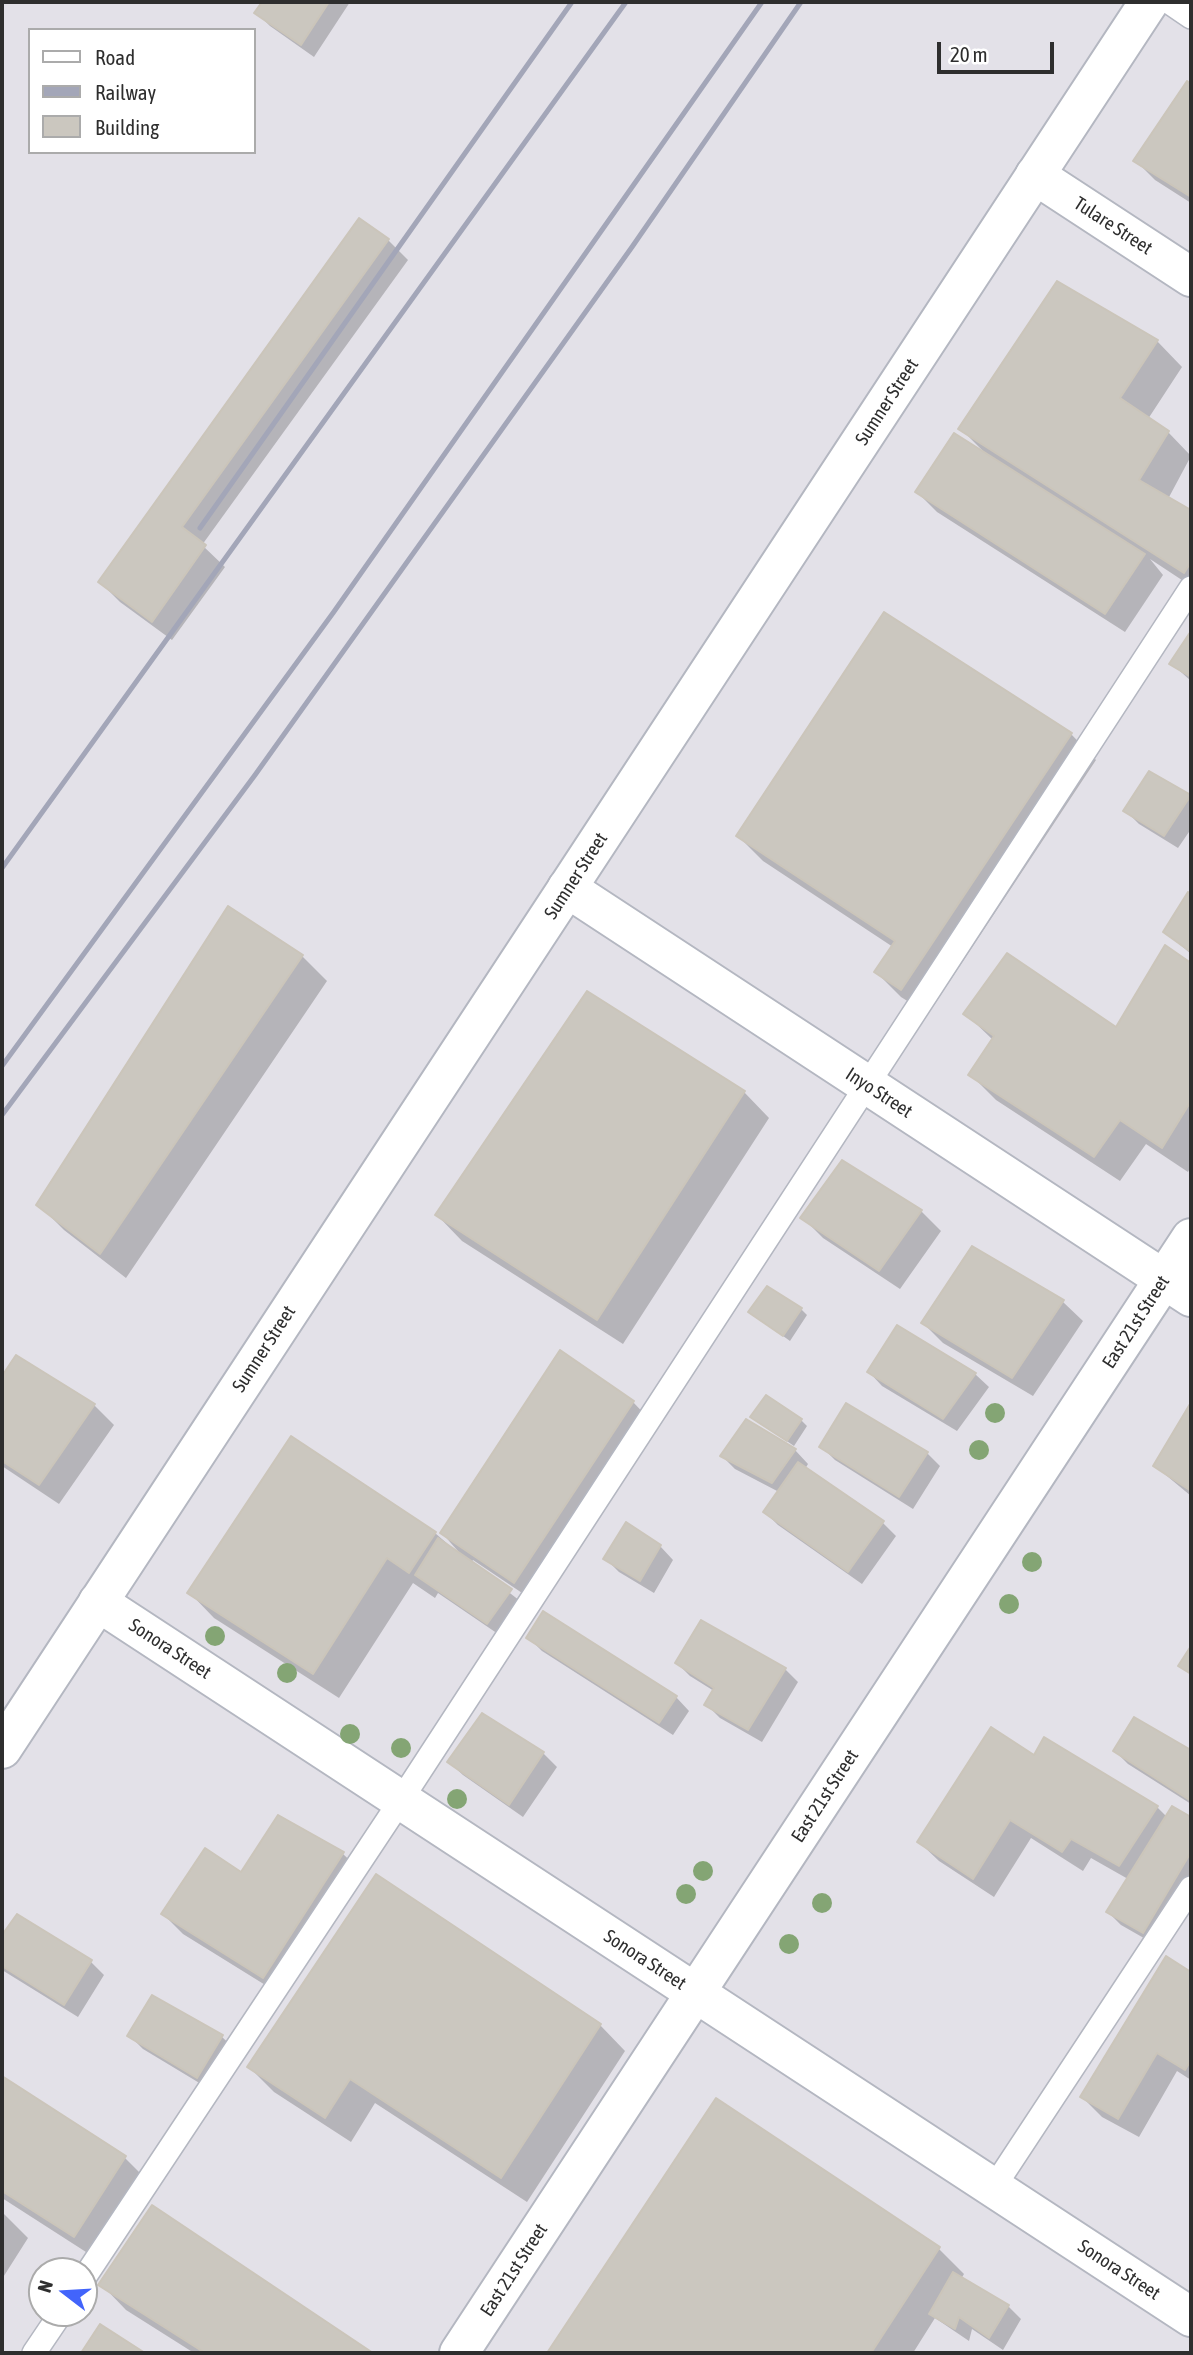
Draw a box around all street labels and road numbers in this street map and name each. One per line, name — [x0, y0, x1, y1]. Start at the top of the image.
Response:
street label: Tulare Street — [1069, 192, 1157, 260]
street label: Sumner Street — [851, 354, 923, 450]
street label: Sumner Street — [540, 828, 612, 924]
street label: Inyo Street — [841, 1063, 917, 1123]
street label: East 21st Street — [1098, 1271, 1174, 1373]
street label: Sumner Street — [228, 1301, 300, 1397]
street label: Sonora Street — [125, 1614, 215, 1684]
street label: East 21st Street — [787, 1745, 863, 1847]
street label: Sonora Street — [600, 1925, 690, 1995]
street label: East 21st Street — [476, 2219, 552, 2321]
street label: Sonora Street — [1074, 2235, 1164, 2305]

